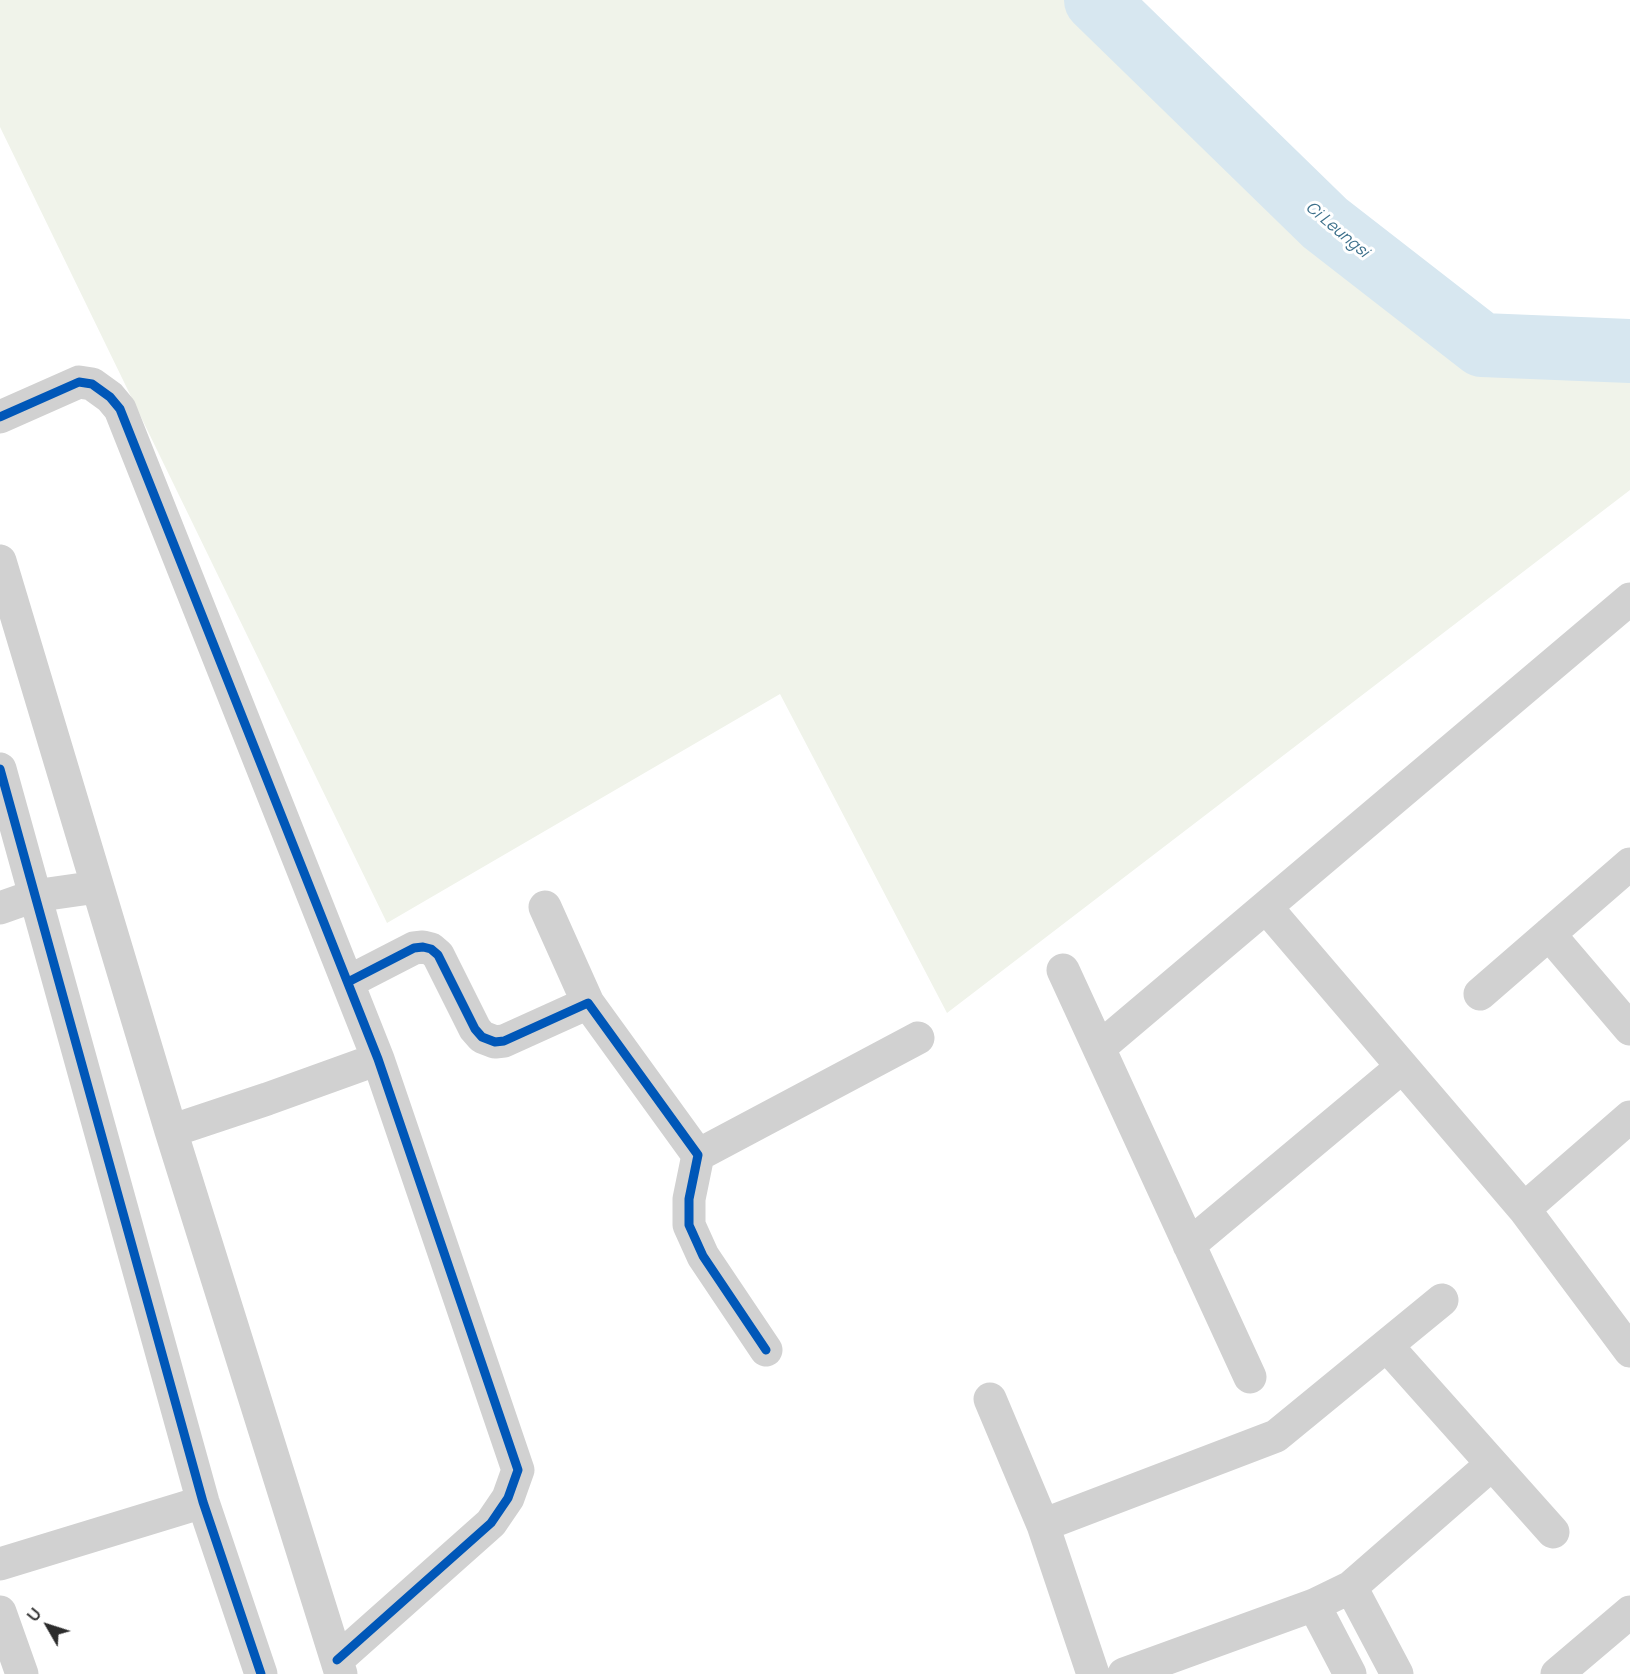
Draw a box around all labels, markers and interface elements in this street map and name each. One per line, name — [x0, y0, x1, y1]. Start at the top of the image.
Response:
water label: Ci Leungsi — [1302, 198, 1372, 262]
north arrow — [18, 1596, 78, 1656]
text: U — [22, 1603, 46, 1626]

